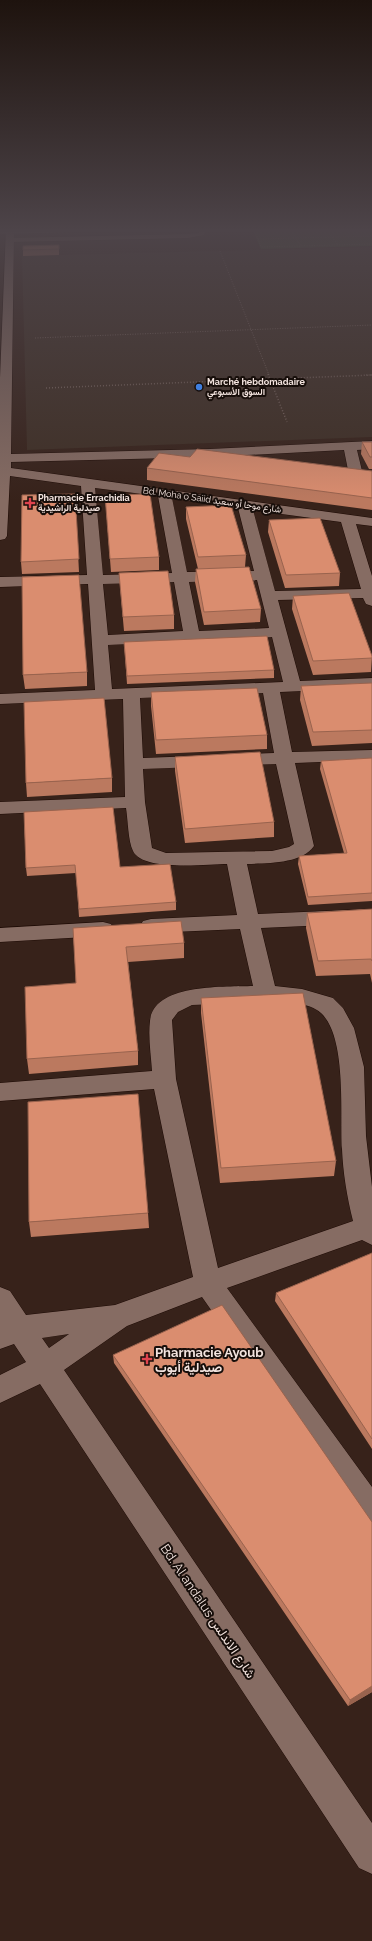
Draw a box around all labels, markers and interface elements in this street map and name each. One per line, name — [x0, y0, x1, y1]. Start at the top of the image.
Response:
place label: Marché hebdomadaire السوق الأسبوعي — [207, 377, 305, 400]
marker: Marché hebdomadaire السوق الأسبوعي — [194, 382, 204, 392]
street label: Bd. Moha o Saiid شارع موحا أو سعيد — [142, 485, 282, 516]
place label: Pharmacie Errachidia صيدلية الراشيدية — [38, 493, 130, 514]
marker: Pharmacie Errachidia صيدلية الراشيدية — [25, 498, 35, 508]
place label: Pharmacie Ayoub صيدلية أيوب — [155, 1345, 264, 1376]
marker: Pharmacie Ayoub صيدلية أيوب — [142, 1354, 152, 1364]
street label: Bd. Al andalus شارع الاندلس — [156, 1541, 258, 1682]

